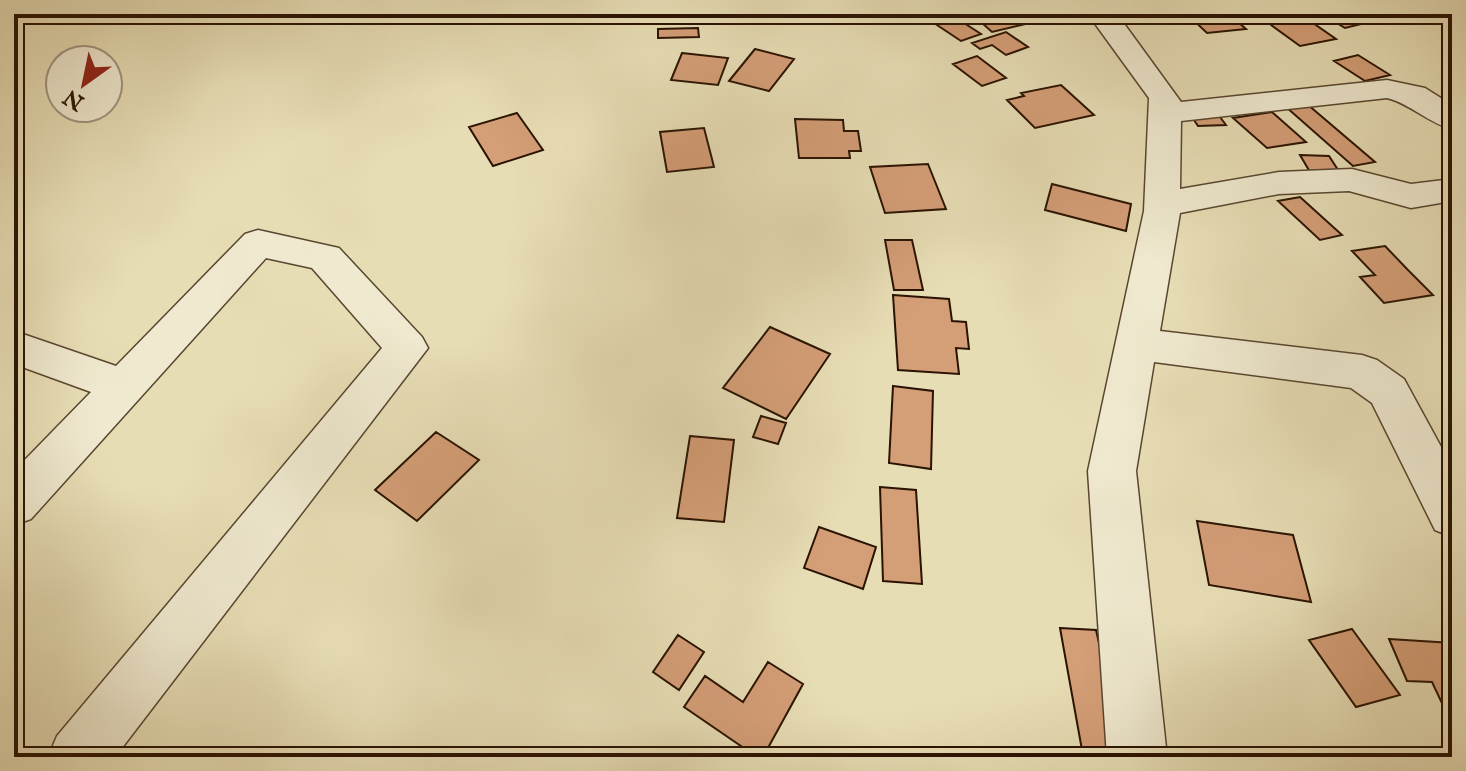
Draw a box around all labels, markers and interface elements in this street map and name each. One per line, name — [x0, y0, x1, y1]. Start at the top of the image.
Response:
north arrow — [44, 44, 124, 124]
text: N — [59, 82, 91, 117]

